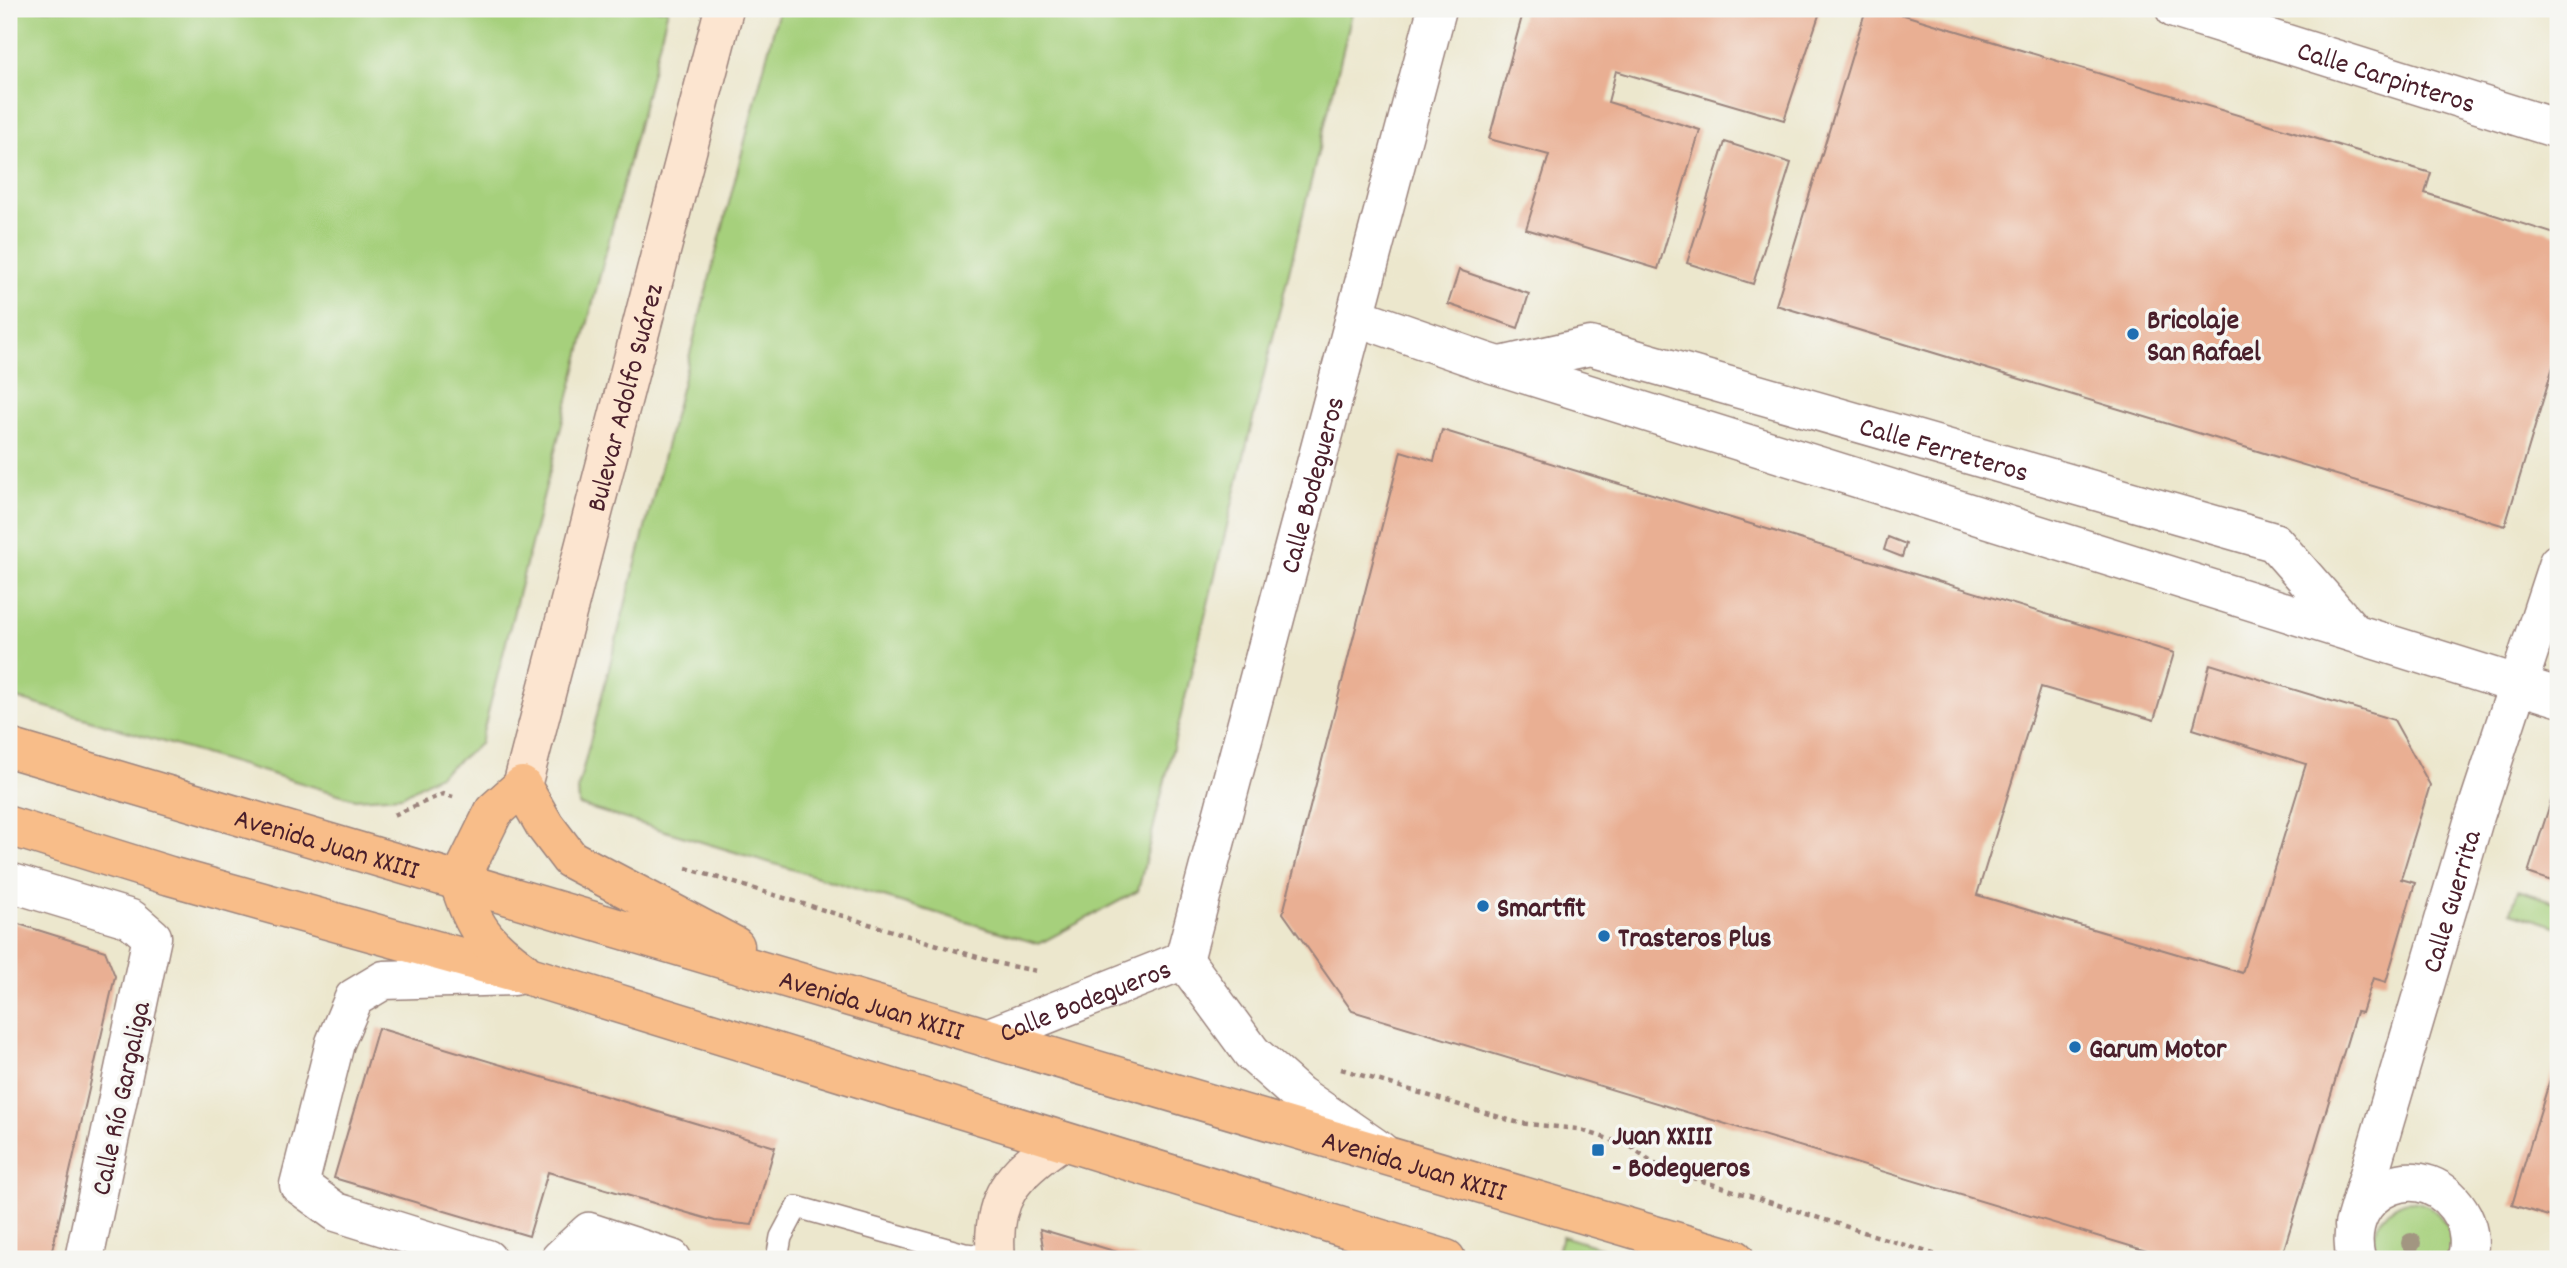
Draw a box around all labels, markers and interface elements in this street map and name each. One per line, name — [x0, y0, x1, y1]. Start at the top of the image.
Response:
street label: Calle Carpinteros — [2291, 33, 2479, 127]
street label: Bulevar Adolfo Suárez — [579, 280, 677, 517]
place label: Bricolaje San Rafael — [2147, 303, 2261, 375]
marker: Bricolaje San Rafael — [2125, 326, 2141, 342]
street label: Calle Bodegueros — [1273, 393, 1358, 579]
street label: Calle Ferreteros — [1854, 409, 2032, 496]
street label: Avenida Juan XXIII — [229, 801, 423, 893]
street label: Calle Guerrita — [2415, 825, 2495, 978]
place label: Smartfit — [1497, 891, 1586, 931]
marker: Smartfit — [1475, 898, 1491, 914]
place label: Trasteros Plus — [1618, 921, 1772, 961]
marker: Trasteros Plus — [1596, 928, 1612, 944]
street label: Calle Bodegueros — [995, 952, 1178, 1056]
street label: Avenida Juan XXIII — [773, 962, 968, 1055]
street label: Calle Río Gargaliga — [84, 998, 164, 1200]
place label: Garum Motor — [2089, 1032, 2227, 1072]
marker: Garum Motor — [2067, 1039, 2083, 1055]
place label: Juan XXIII - Bodegueros — [1612, 1119, 1751, 1191]
street label: Avenida Juan XXIII — [1316, 1123, 1511, 1215]
marker: Juan XXIII - Bodegueros — [1590, 1142, 1606, 1158]

